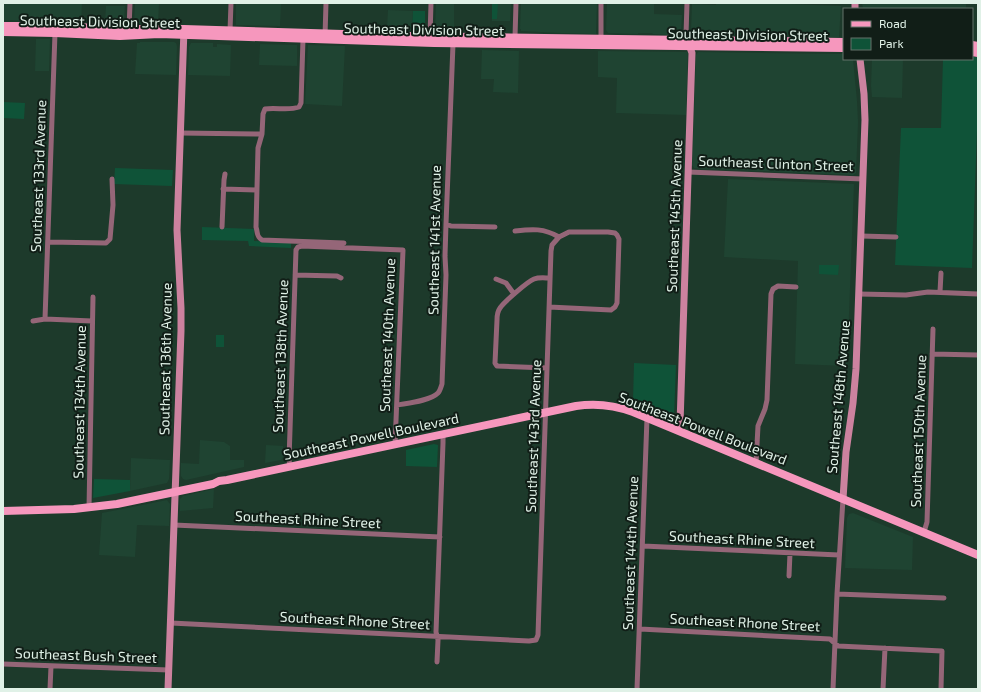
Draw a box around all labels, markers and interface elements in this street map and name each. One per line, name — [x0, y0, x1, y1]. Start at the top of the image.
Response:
legend — [843, 8, 973, 60]
street label: Southeast Division Street — [20, 11, 180, 31]
text: Road — [879, 16, 907, 30]
street label: Southeast Division Street — [344, 19, 504, 39]
street label: Southeast Division Street — [668, 24, 828, 44]
text: Park — [879, 36, 904, 50]
street label: Southeast 133rd Avenue — [27, 100, 49, 252]
street label: Southeast 145th Avenue — [663, 139, 685, 293]
street label: Southeast Clinton Street — [698, 152, 854, 174]
street label: Southeast 141st Avenue — [424, 165, 444, 315]
street label: Southeast 140th Avenue — [376, 258, 398, 412]
street label: Southeast 138th Avenue — [269, 279, 291, 433]
street label: Southeast 136th Avenue — [155, 283, 175, 435]
street label: Southeast 148th Avenue — [823, 320, 853, 474]
street label: Southeast 134th Avenue — [69, 325, 89, 479]
street label: Southeast 150th Avenue — [907, 354, 929, 508]
street label: Southeast 143rd Avenue — [522, 359, 544, 513]
street label: Southeast Powell Boulevard — [616, 388, 790, 468]
street label: Southeast Powell Boulevard — [282, 409, 460, 463]
street label: Southeast 144th Avenue — [619, 476, 641, 630]
street label: Southeast Rhine Street — [235, 507, 381, 531]
street label: Southeast Rhine Street — [669, 527, 815, 551]
street label: Southeast Rhone Street — [279, 608, 431, 632]
street label: Southeast Rhone Street — [669, 610, 821, 634]
street label: Southeast Bush Street — [15, 644, 157, 666]

